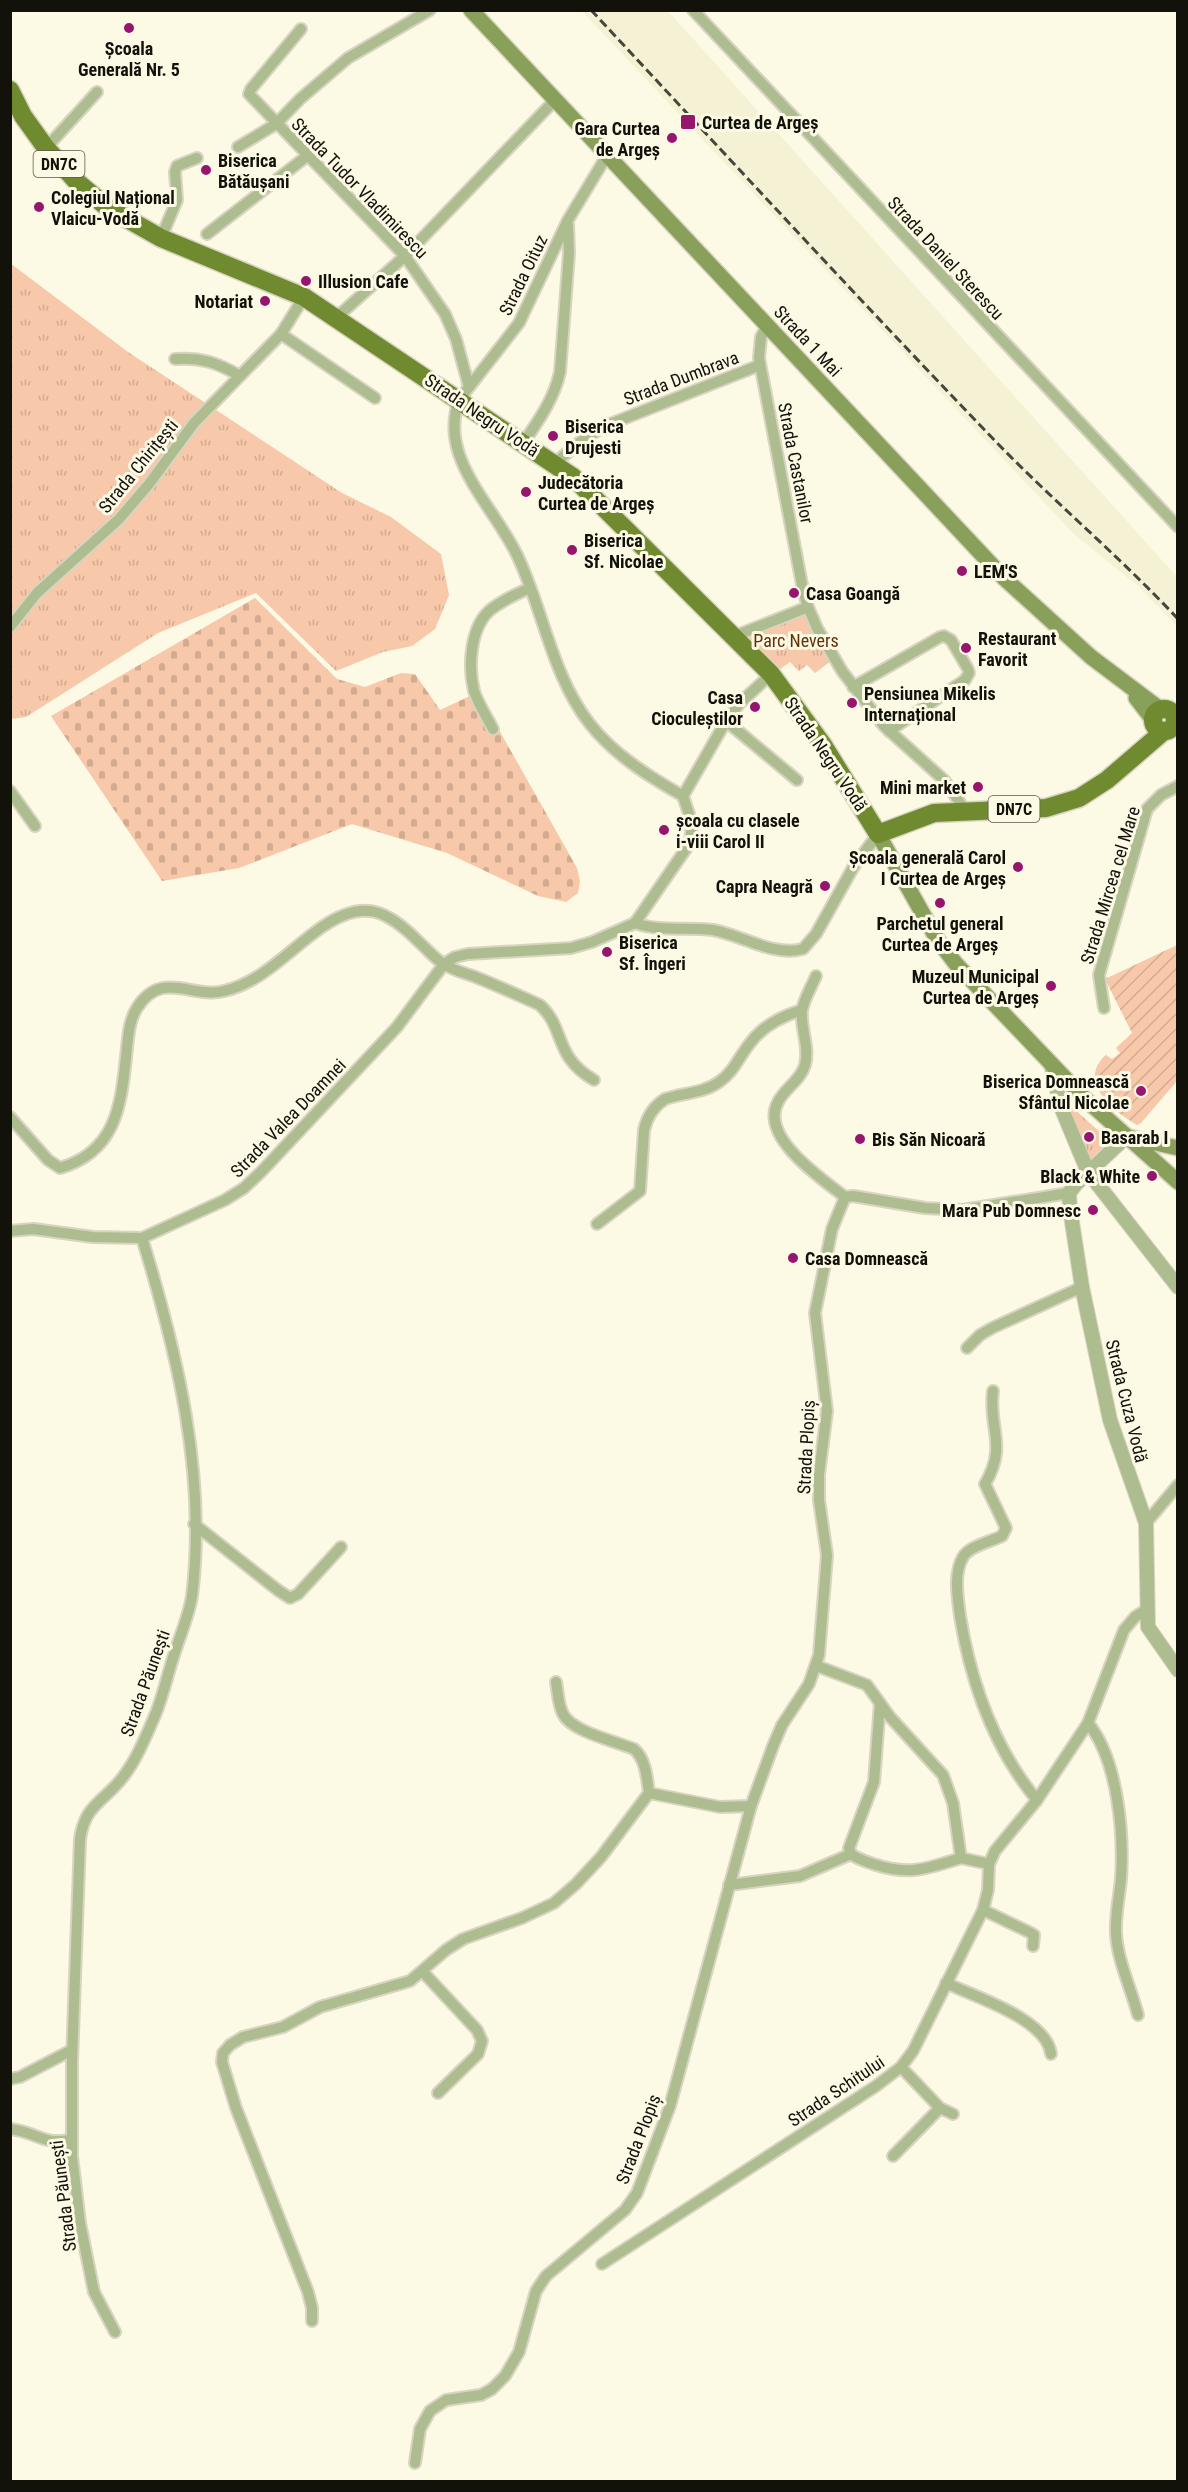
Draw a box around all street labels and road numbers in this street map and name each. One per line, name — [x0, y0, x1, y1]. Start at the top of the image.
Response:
street label: Strada Tudor Vladimirescu — [287, 113, 433, 263]
road number: DN7C — [34, 151, 84, 177]
street label: Strada Daniel Sterescu — [884, 192, 1008, 324]
street label: Strada Oituz — [494, 231, 552, 319]
street label: Strada 1 Mai — [770, 301, 846, 381]
street label: Strada Dumbrava — [621, 346, 741, 410]
street label: Strada Negru Vodă — [421, 369, 543, 461]
street label: Strada Castanilor — [774, 401, 818, 526]
street label: Strada Chirițești — [94, 415, 183, 518]
street label: Strada Negru Vodă — [780, 693, 872, 815]
road number: DN7C — [988, 796, 1040, 822]
street label: Strada Mircea cel Mare — [1076, 804, 1144, 966]
street label: Strada Valea Doamnei — [226, 1054, 350, 1182]
street label: Strada Cuza Vodă — [1102, 1337, 1152, 1465]
street label: Strada Plopiș — [793, 1399, 820, 1495]
street label: Strada Păunești — [116, 1627, 175, 1740]
street label: Strada Schitului — [784, 2051, 888, 2131]
street label: Strada Plopiș — [611, 2091, 666, 2187]
street label: Strada Păunești — [46, 2139, 81, 2253]

